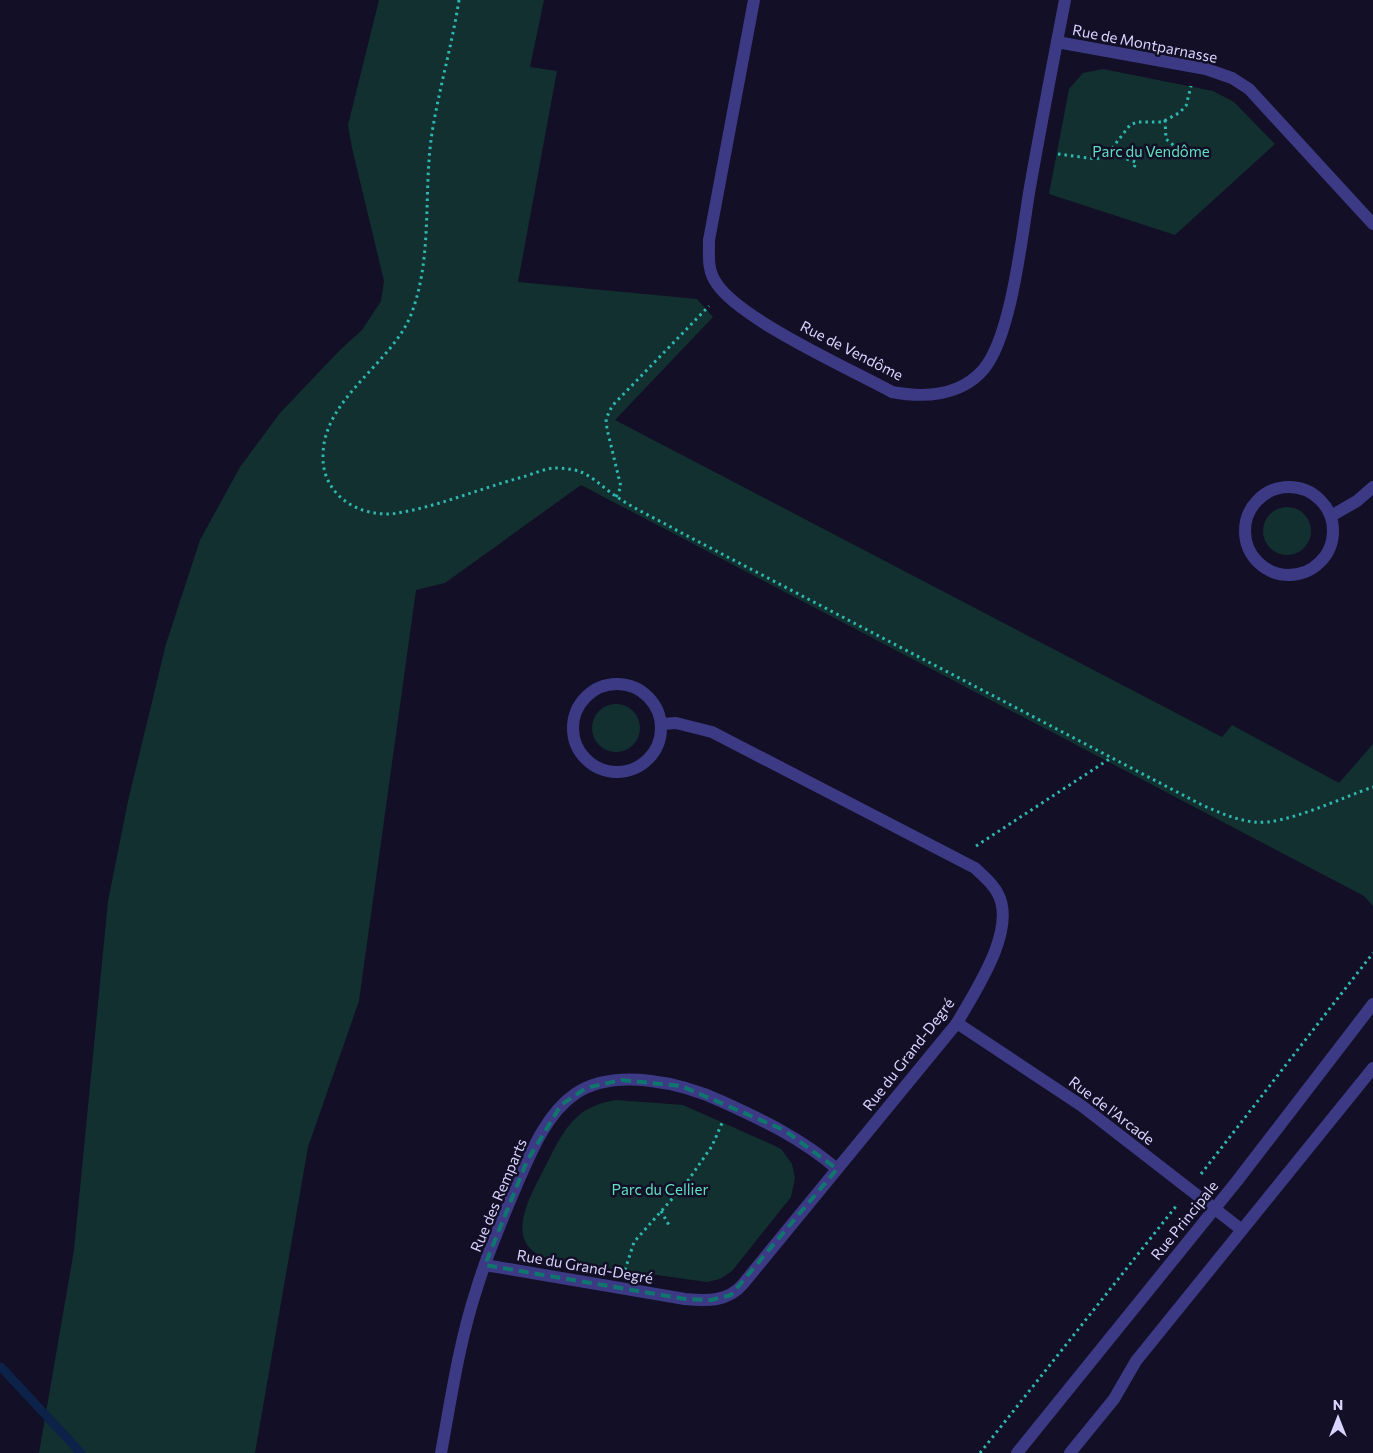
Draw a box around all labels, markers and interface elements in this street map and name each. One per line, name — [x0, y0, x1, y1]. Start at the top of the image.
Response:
street label: Rue de Montparnasse — [1071, 20, 1219, 66]
park label: Parc du Vendôme — [1092, 142, 1210, 160]
street label: Rue de Vendôme — [798, 316, 906, 384]
street label: Rue du Grand-Degré — [858, 994, 958, 1114]
street label: Rue de l'Arcade — [1066, 1072, 1158, 1148]
street label: Rue des Remparts — [466, 1135, 530, 1255]
street label: Rue Principale — [1147, 1177, 1221, 1263]
park label: Parc du Cellier — [612, 1180, 708, 1198]
street label: Rue du Grand-Degré — [515, 1245, 655, 1287]
north arrow — [1313, 1393, 1363, 1443]
text: N — [1333, 1396, 1343, 1413]

